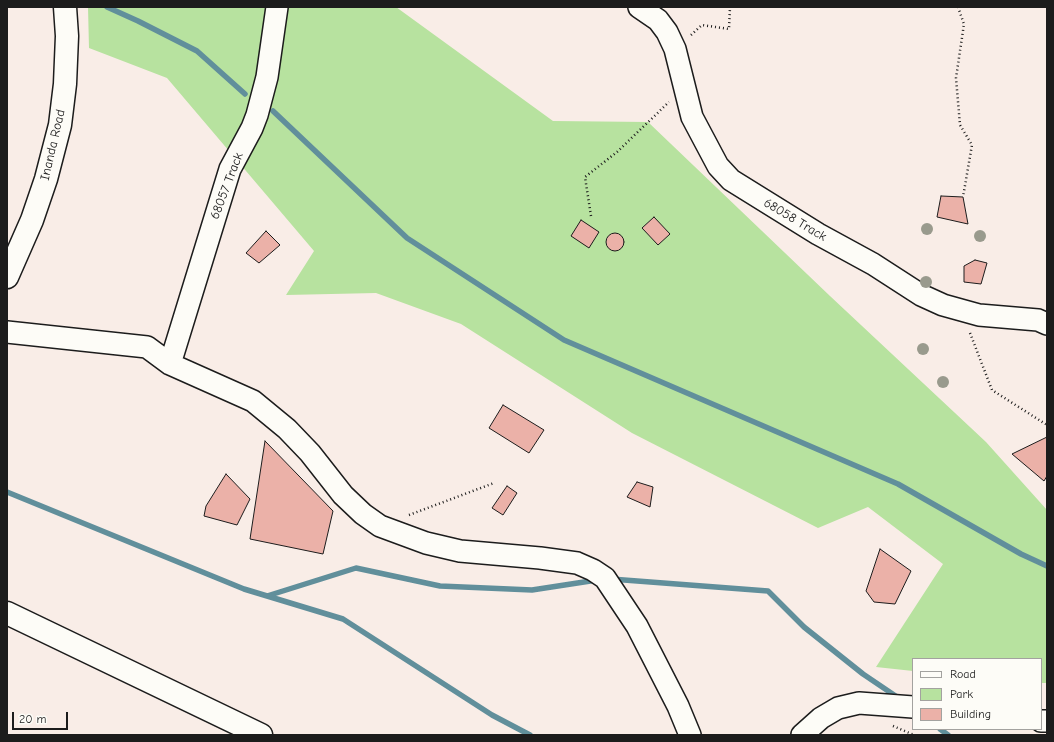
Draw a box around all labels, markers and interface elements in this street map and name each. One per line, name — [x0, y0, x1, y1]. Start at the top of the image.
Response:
street label: Inanda Road — [37, 108, 69, 182]
street label: 68057 Track — [207, 150, 247, 222]
street label: 68058 Track — [761, 195, 829, 245]
legend — [912, 658, 1042, 730]
text: Road — [950, 667, 976, 681]
text: Park — [950, 687, 973, 701]
scale bar — [14, 704, 70, 730]
text: Building — [950, 707, 991, 721]
text: 20 m — [19, 712, 47, 726]

